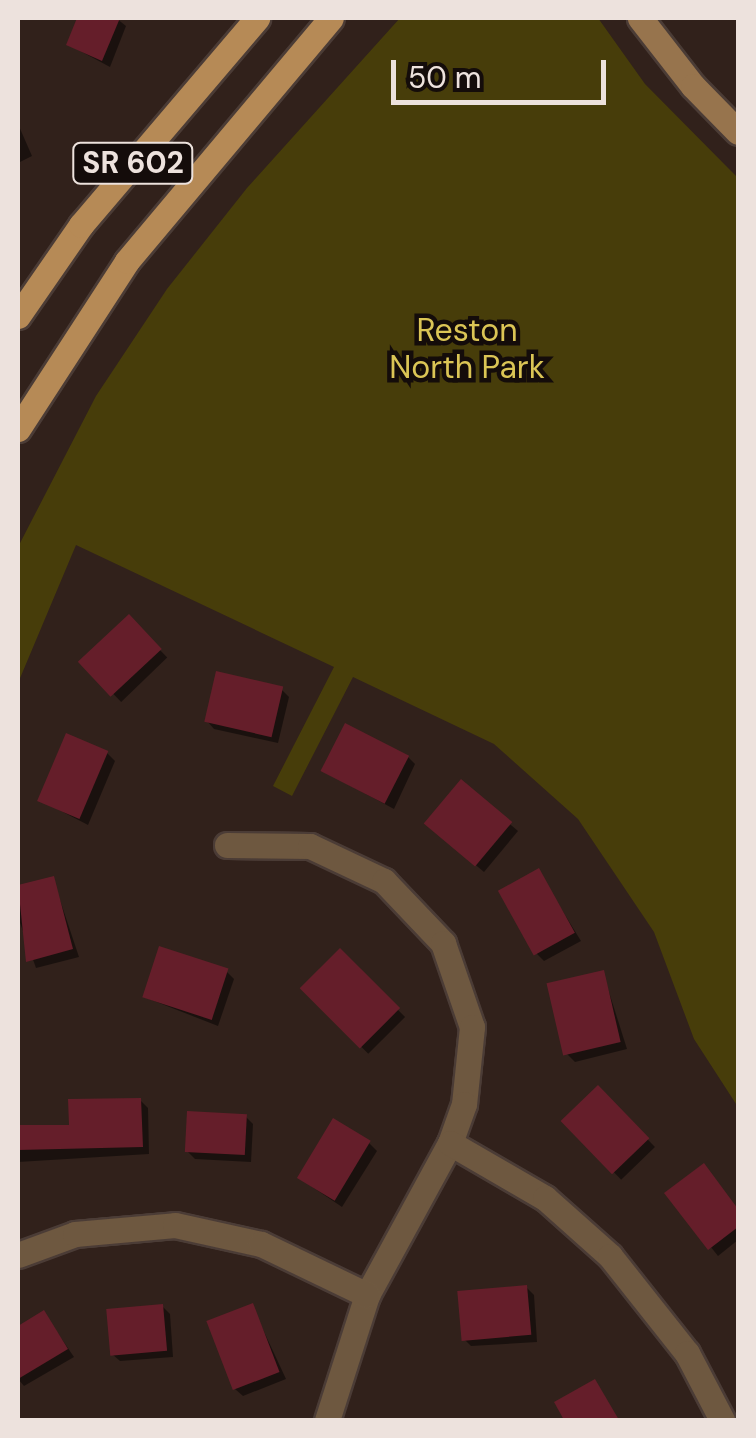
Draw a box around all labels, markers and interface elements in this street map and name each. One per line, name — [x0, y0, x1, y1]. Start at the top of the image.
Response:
scale bar — [396, 40, 611, 102]
text: 50 m — [408, 58, 482, 97]
road number: SR 602 — [70, 138, 196, 188]
park label: Reston North Park — [389, 312, 545, 387]

